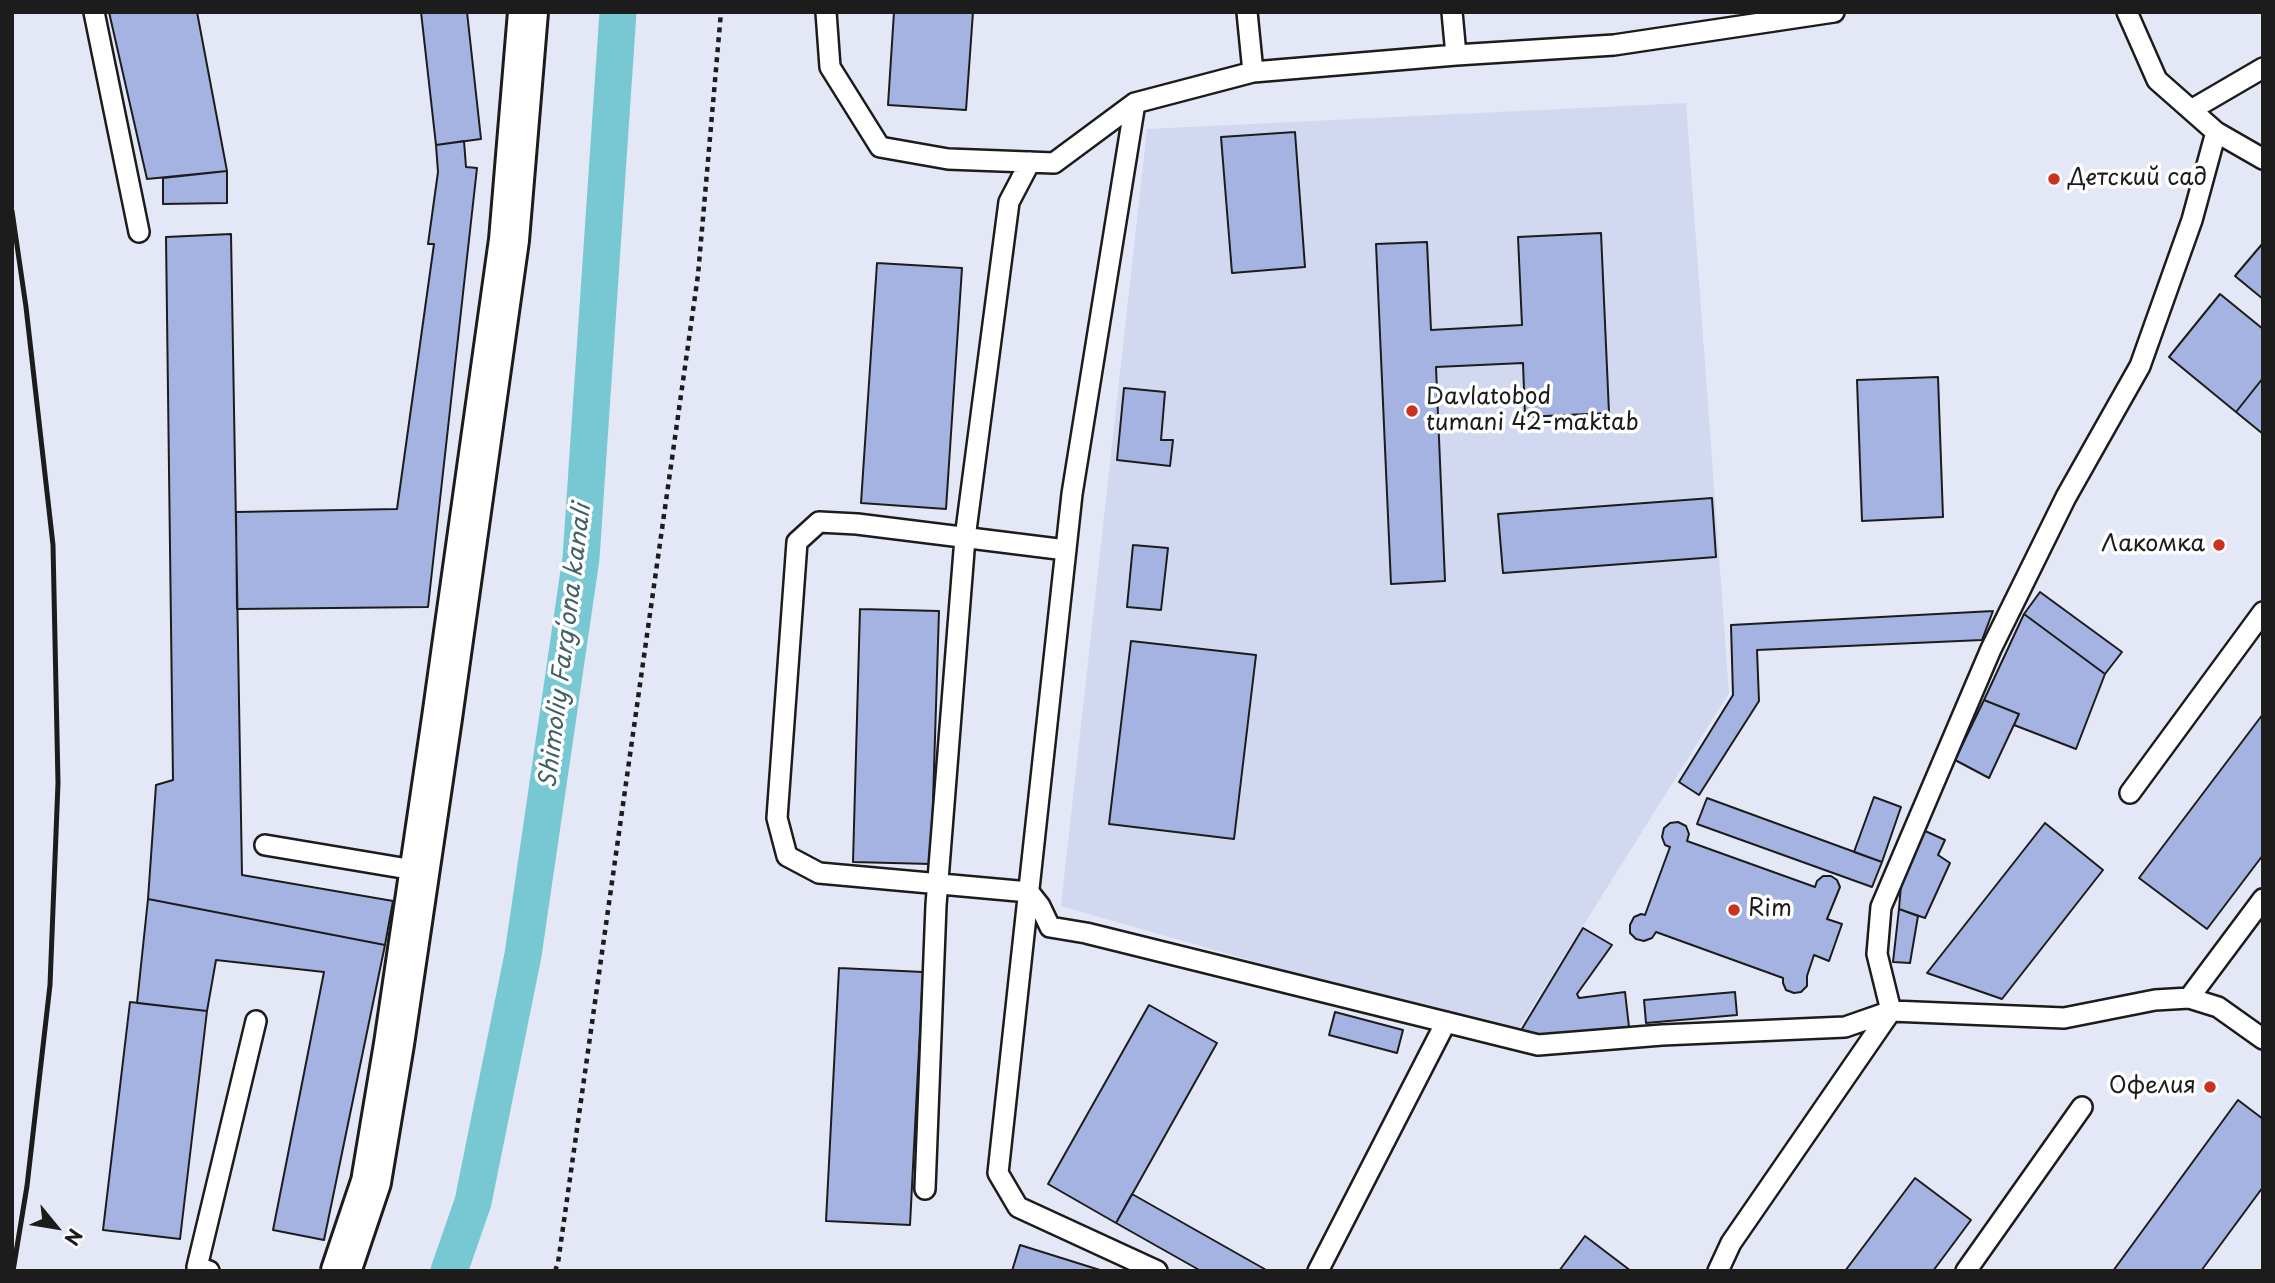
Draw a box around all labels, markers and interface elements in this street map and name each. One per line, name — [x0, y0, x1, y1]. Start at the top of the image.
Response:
place label: Детский сад — [2068, 165, 2207, 193]
marker: Детский сад — [2046, 171, 2062, 187]
place label: Davlatobod tumani 42-maktab — [1426, 384, 1639, 438]
marker: Davlatobod tumani 42-maktab — [1404, 403, 1420, 419]
water label: Shimoliy Fargʻona kanali — [534, 502, 598, 790]
place label: Лакомка — [2101, 531, 2205, 559]
marker: Лакомка — [2211, 537, 2227, 553]
place label: Rim — [1748, 896, 1792, 924]
marker: Rim — [1726, 902, 1742, 918]
place label: Офелия — [2109, 1073, 2196, 1101]
marker: Офелия — [2202, 1079, 2218, 1095]
north arrow — [21, 1192, 91, 1262]
text: N — [58, 1224, 90, 1251]

